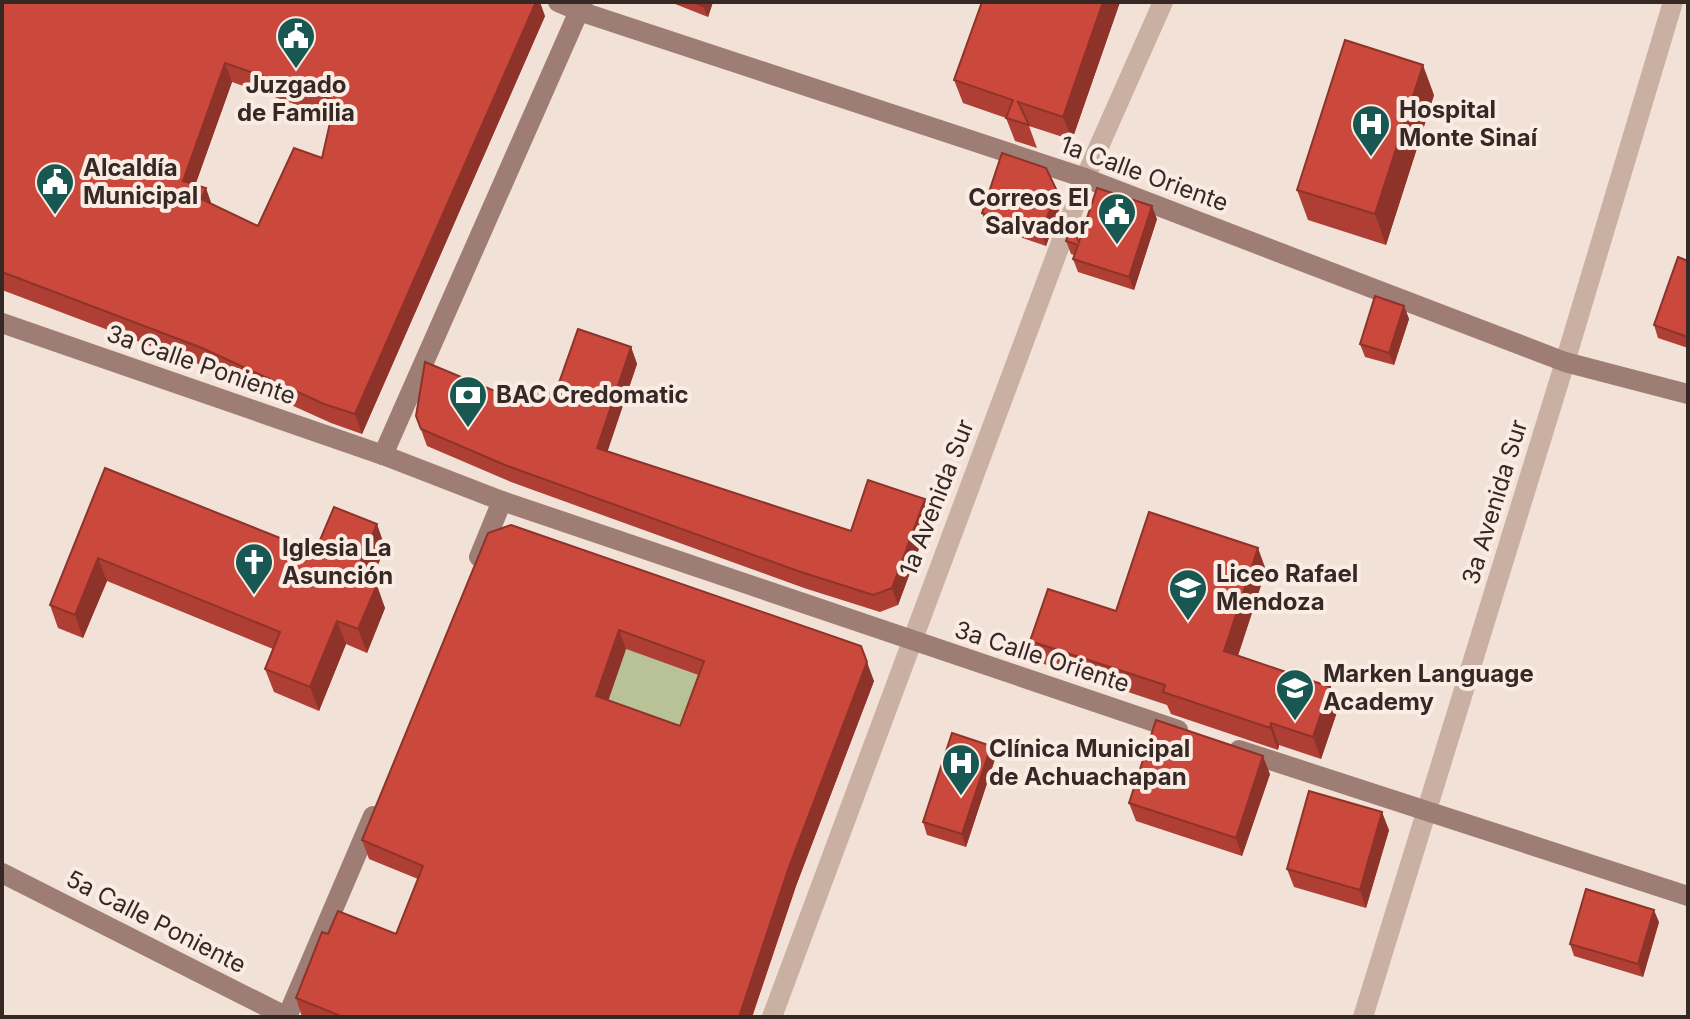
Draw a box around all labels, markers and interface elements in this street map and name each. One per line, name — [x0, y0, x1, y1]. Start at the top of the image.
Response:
public building icon: Juzgado de Familia — [275, 15, 317, 70]
place label: Juzgado de Familia — [237, 70, 355, 127]
place label: Hospital Monte Sinaí — [1399, 95, 1538, 152]
hospital icon: Hospital Monte Sinaí — [1350, 103, 1392, 158]
street label: 1a Calle Oriente — [1056, 130, 1232, 217]
place label: Alcaldía Municipal — [83, 153, 198, 210]
public building icon: Alcaldía Municipal — [34, 161, 76, 216]
place label: Correos El Salvador — [968, 183, 1089, 240]
public building icon: Correos El Salvador — [1096, 191, 1138, 246]
street label: 3a Calle Poniente — [103, 319, 299, 410]
bank icon: BAC Credomatic — [447, 374, 489, 429]
place label: BAC Credomatic — [496, 380, 689, 409]
street label: 1a Avenida Sur — [893, 415, 980, 580]
street label: 3a Avenida Sur — [1456, 416, 1533, 588]
place label: Iglesia La Asunción — [282, 533, 393, 590]
church icon: Iglesia La Asunción — [233, 541, 275, 596]
place label: Liceo Rafael Mendoza — [1216, 559, 1358, 616]
school or university icon: Liceo Rafael Mendoza — [1167, 567, 1209, 622]
street label: 3a Calle Oriente — [951, 615, 1133, 698]
place label: Marken Language Academy — [1323, 659, 1534, 716]
school or university icon: Marken Language Academy — [1274, 667, 1316, 722]
place label: Clínica Municipal de Achuachapan — [989, 734, 1190, 791]
hospital icon: Clínica Municipal de Achuachapan — [940, 742, 982, 797]
street label: 5a Calle Poniente — [62, 864, 251, 979]

